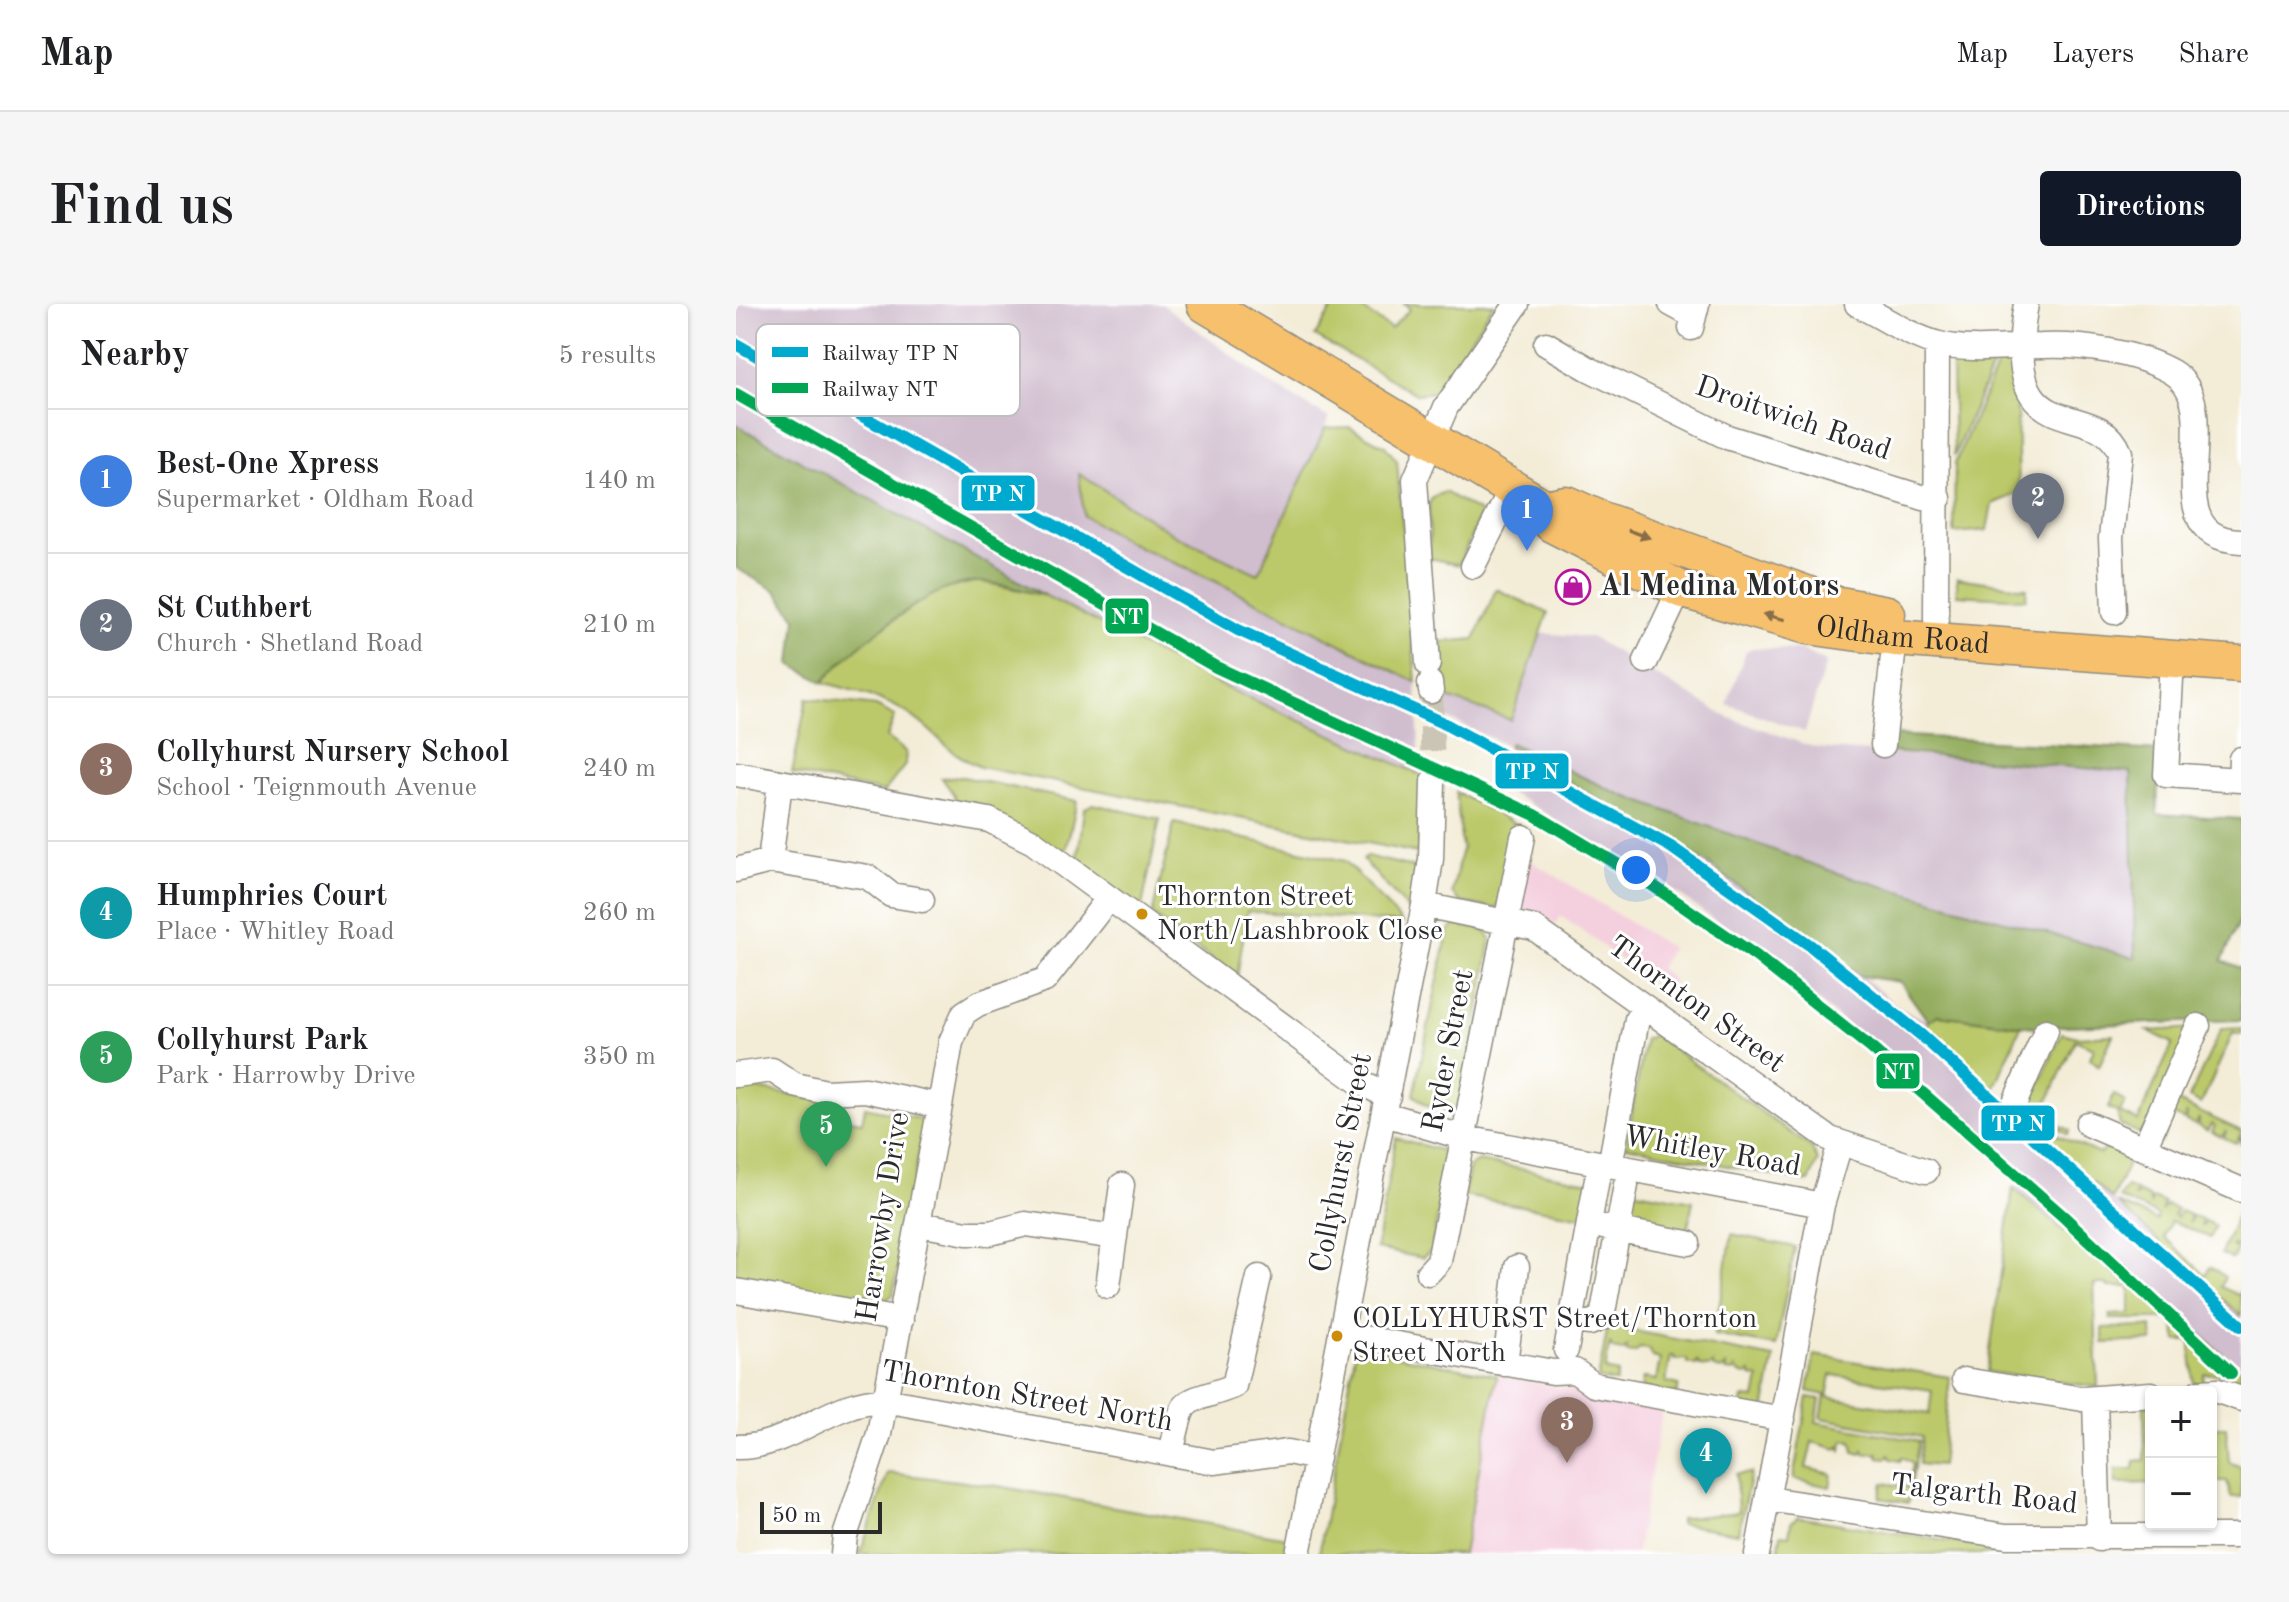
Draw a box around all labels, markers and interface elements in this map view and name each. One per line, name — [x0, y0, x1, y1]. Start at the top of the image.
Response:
text: Map — [40, 36, 114, 74]
text: Map — [1956, 41, 2008, 69]
text: Layers — [2052, 41, 2134, 69]
text: Share — [2178, 41, 2249, 69]
button: Directions — [2040, 171, 2241, 246]
text: Find us — [48, 180, 234, 236]
legend — [756, 324, 1020, 416]
text: Nearby — [80, 339, 190, 373]
text: 5 results — [558, 343, 656, 369]
text: Railway TP N — [822, 343, 959, 365]
street label: Droitwich Road — [1691, 371, 1895, 467]
text: Railway NT — [822, 379, 938, 401]
text: Best-One Xpress — [156, 450, 379, 480]
text: 1 — [98, 468, 114, 494]
text: 140 m — [583, 468, 656, 494]
pin: 2 — [2012, 473, 2064, 539]
line badge: TP N — [960, 474, 1036, 512]
text: TP N — [971, 484, 1025, 506]
pin: 1 — [1501, 485, 1553, 551]
text: Supermarket · Oldham Road — [156, 487, 474, 513]
one-way arrow — [1627, 528, 1651, 540]
shop icon: Al Medina Motors — [1554, 568, 1592, 606]
place label: Al Medina Motors — [1599, 572, 1839, 602]
text: St Cuthbert — [156, 594, 312, 624]
line badge: NT — [1104, 597, 1150, 635]
text: NT — [1111, 607, 1143, 629]
one-way arrow — [1761, 611, 1786, 623]
text: 2 — [98, 612, 114, 638]
text: 210 m — [583, 612, 656, 638]
street label: Oldham Road — [1814, 612, 1991, 660]
text: Church · Shetland Road — [156, 631, 423, 657]
text: Collyhurst Nursery School — [156, 738, 509, 768]
line badge: TP N — [1494, 752, 1570, 790]
text: 3 — [98, 756, 114, 782]
text: 240 m — [583, 756, 656, 782]
text: TP N — [1505, 762, 1559, 784]
text: School · Teignmouth Avenue — [156, 775, 477, 801]
your location — [1616, 850, 1656, 890]
text: Humphries Court — [156, 882, 387, 912]
place label: Thornton Street North/Lashbrook Close — [1157, 884, 1443, 946]
text: 4 — [98, 900, 114, 926]
text: 260 m — [583, 900, 656, 926]
marker: Thornton Street North/Lashbrook Close — [1134, 906, 1150, 922]
text: Place · Whitley Road — [156, 919, 395, 945]
street label: Thornton Street — [1602, 931, 1790, 1079]
street label: Ryder Street — [1418, 967, 1480, 1135]
text: Collyhurst Park — [156, 1026, 368, 1056]
text: 5 — [98, 1044, 114, 1070]
text: 350 m — [583, 1044, 656, 1070]
street label: Collyhurst Street — [1306, 1051, 1378, 1275]
line badge: NT — [1875, 1052, 1921, 1090]
text: NT — [1882, 1062, 1914, 1084]
text: Park · Harrowby Drive — [156, 1063, 416, 1089]
pin: 5 — [800, 1101, 852, 1167]
line badge: TP N — [1980, 1104, 2056, 1142]
street label: Harrowby Drive — [853, 1110, 915, 1324]
text: TP N — [1991, 1114, 2045, 1136]
street label: Whitley Road — [1621, 1122, 1803, 1182]
place label: COLLYHURST Street/Thornton Street North — [1352, 1306, 1757, 1368]
marker: COLLYHURST Street/Thornton Street North — [1329, 1328, 1345, 1344]
street label: Thornton Street North — [879, 1357, 1175, 1437]
map controls — [2145, 1386, 2217, 1530]
button: + — [2145, 1386, 2217, 1458]
pin: 3 — [1541, 1397, 1593, 1463]
pin: 4 — [1680, 1428, 1732, 1494]
button: − — [2145, 1458, 2217, 1530]
street label: Talgarth Road — [1889, 1470, 2079, 1520]
scale bar — [760, 1498, 882, 1534]
text: 50 m — [772, 1505, 821, 1527]

